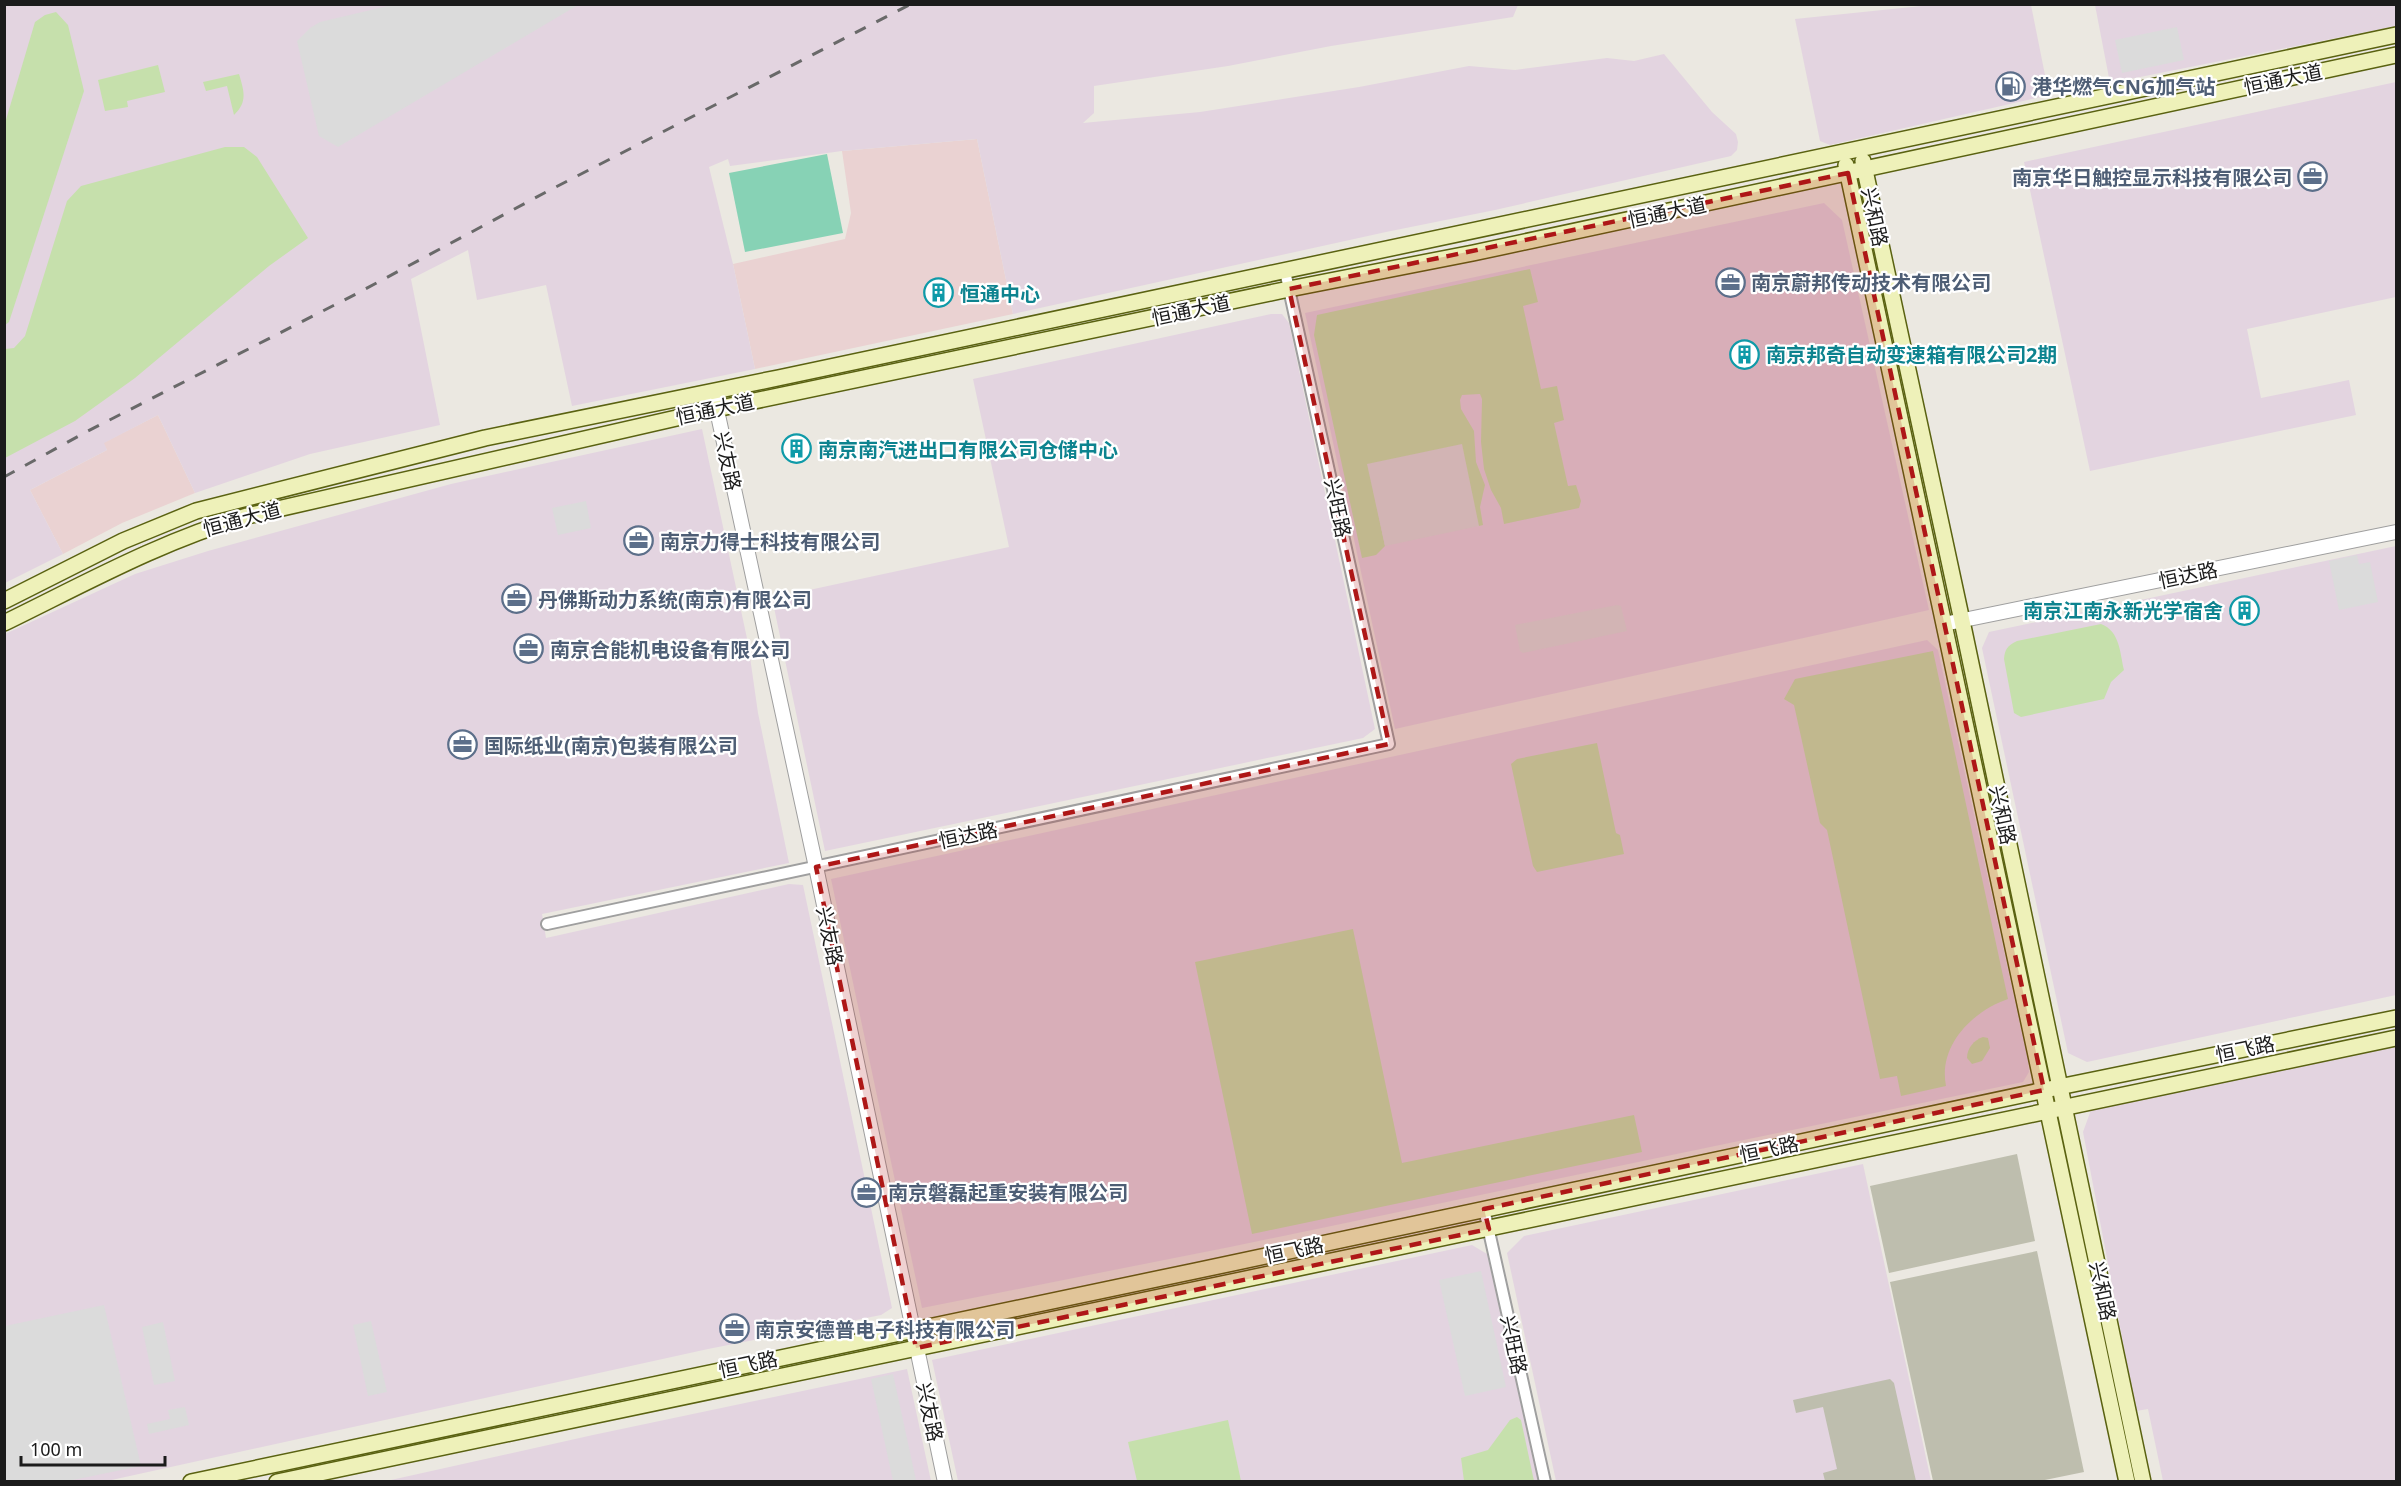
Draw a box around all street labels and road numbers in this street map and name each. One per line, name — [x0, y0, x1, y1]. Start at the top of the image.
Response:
street label: 恒通大道 — [2241, 57, 2325, 101]
street label: 兴和路 — [1856, 185, 1894, 249]
street label: 恒通大道 — [1625, 190, 1709, 234]
street label: 恒通大道 — [1149, 288, 1233, 332]
street label: 恒通大道 — [673, 387, 757, 431]
street label: 兴友路 — [709, 429, 747, 493]
street label: 兴旺路 — [1319, 476, 1357, 540]
street label: 恒通大道 — [200, 496, 284, 542]
street label: 恒达路 — [2156, 556, 2220, 594]
street label: 兴和路 — [1984, 783, 2022, 847]
street label: 恒达路 — [936, 816, 1000, 854]
street label: 兴友路 — [811, 904, 849, 968]
street label: 恒飞路 — [2213, 1030, 2277, 1068]
street label: 恒飞路 — [1737, 1130, 1801, 1168]
street label: 恒飞路 — [1262, 1231, 1326, 1269]
street label: 兴和路 — [2084, 1259, 2122, 1323]
street label: 兴旺路 — [1495, 1313, 1533, 1377]
street label: 恒飞路 — [716, 1345, 780, 1383]
street label: 兴友路 — [911, 1380, 949, 1444]

